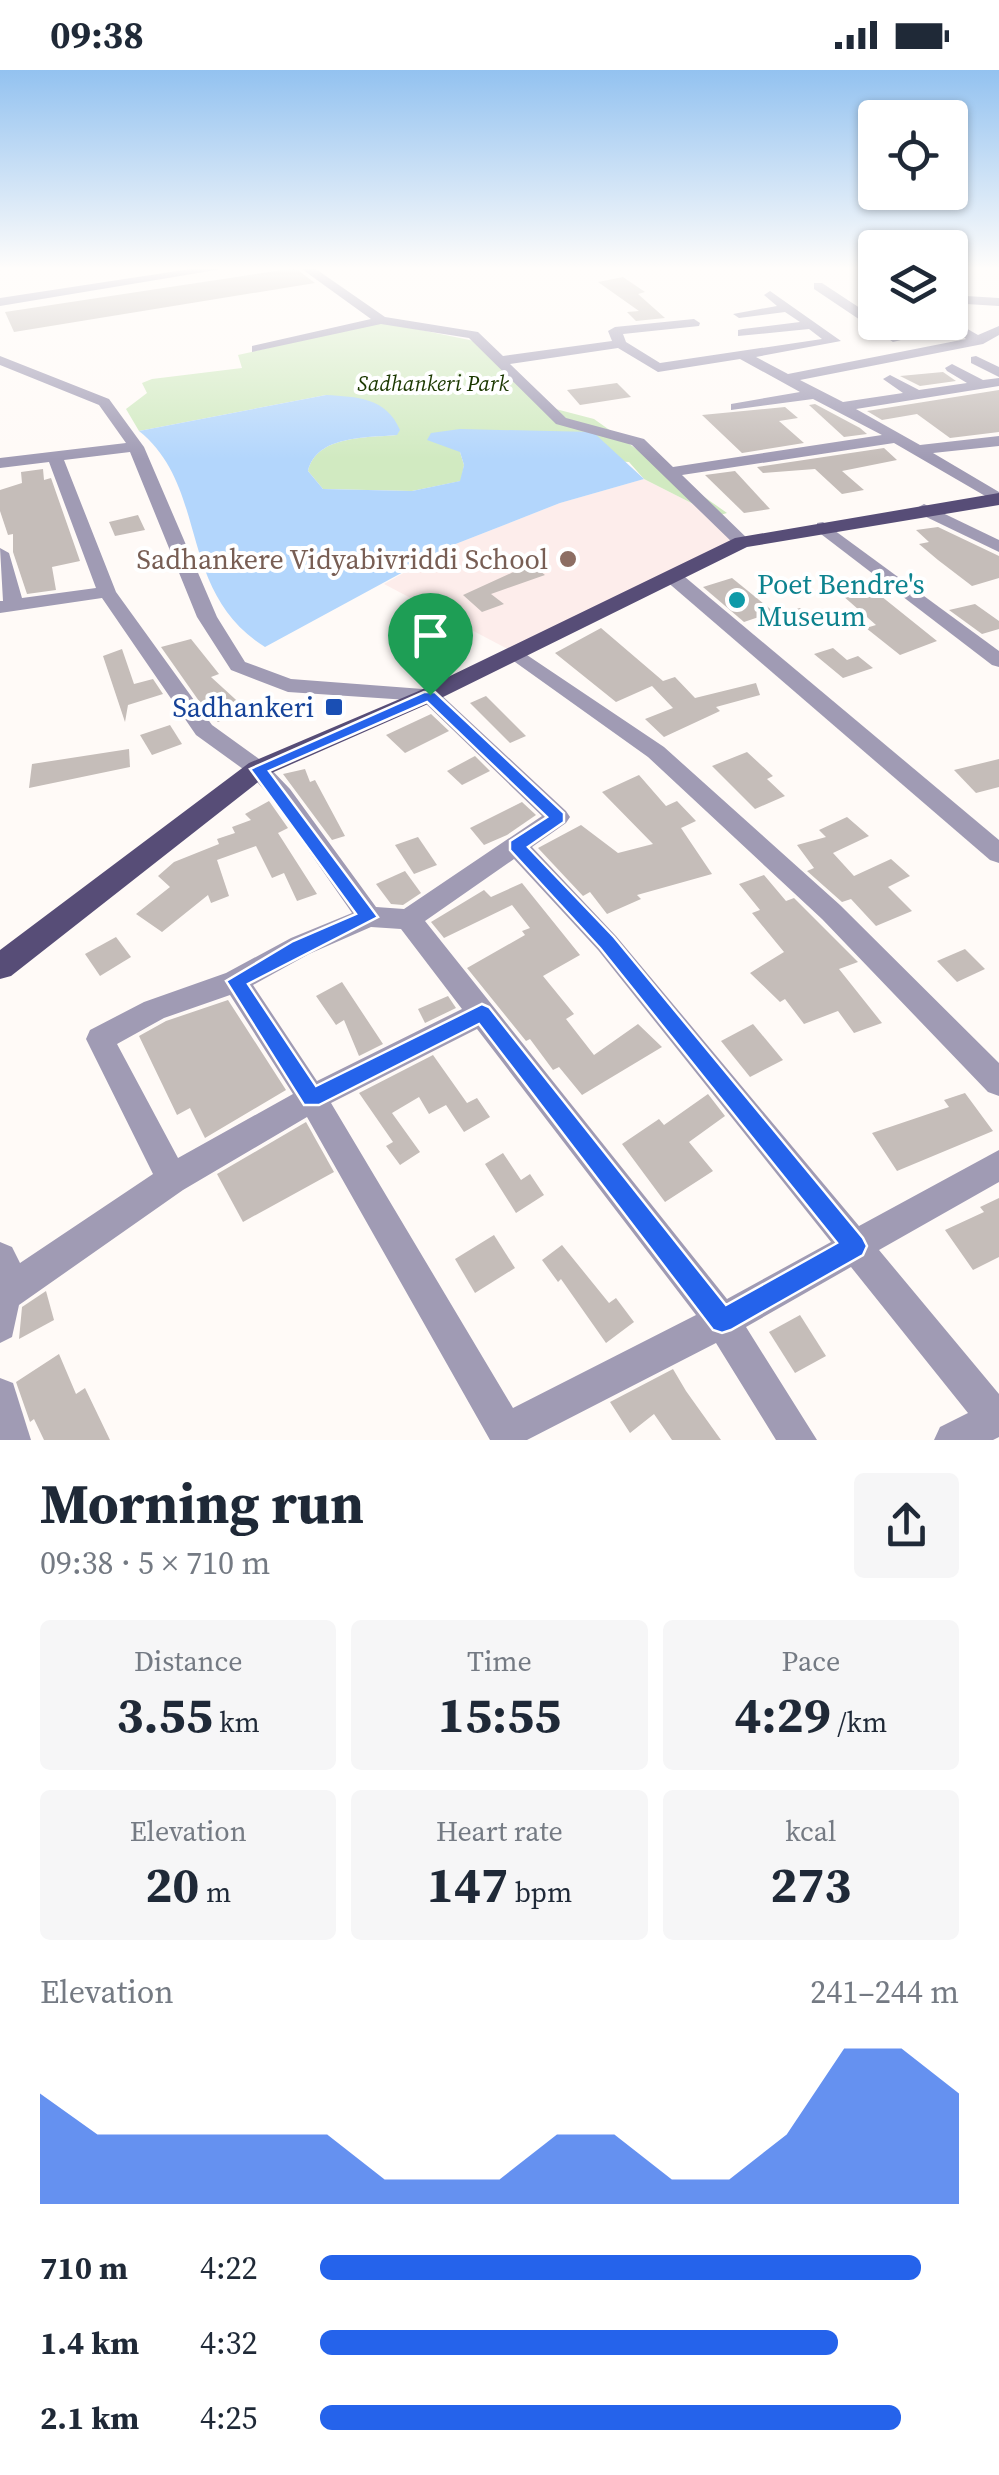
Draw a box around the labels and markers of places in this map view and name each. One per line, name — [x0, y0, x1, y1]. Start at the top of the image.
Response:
place label: Sadhankere Vidyabivriddi School — [137, 540, 548, 578]
marker: Sadhankere Vidyabivriddi School — [557, 548, 579, 570]
place label: Poet Bendre's Museum — [757, 565, 925, 635]
marker: Poet Bendre's Museum — [726, 589, 748, 611]
pin — [388, 593, 473, 696]
place label: Sadhankeri — [172, 688, 314, 726]
marker: Sadhankeri — [323, 696, 345, 718]

